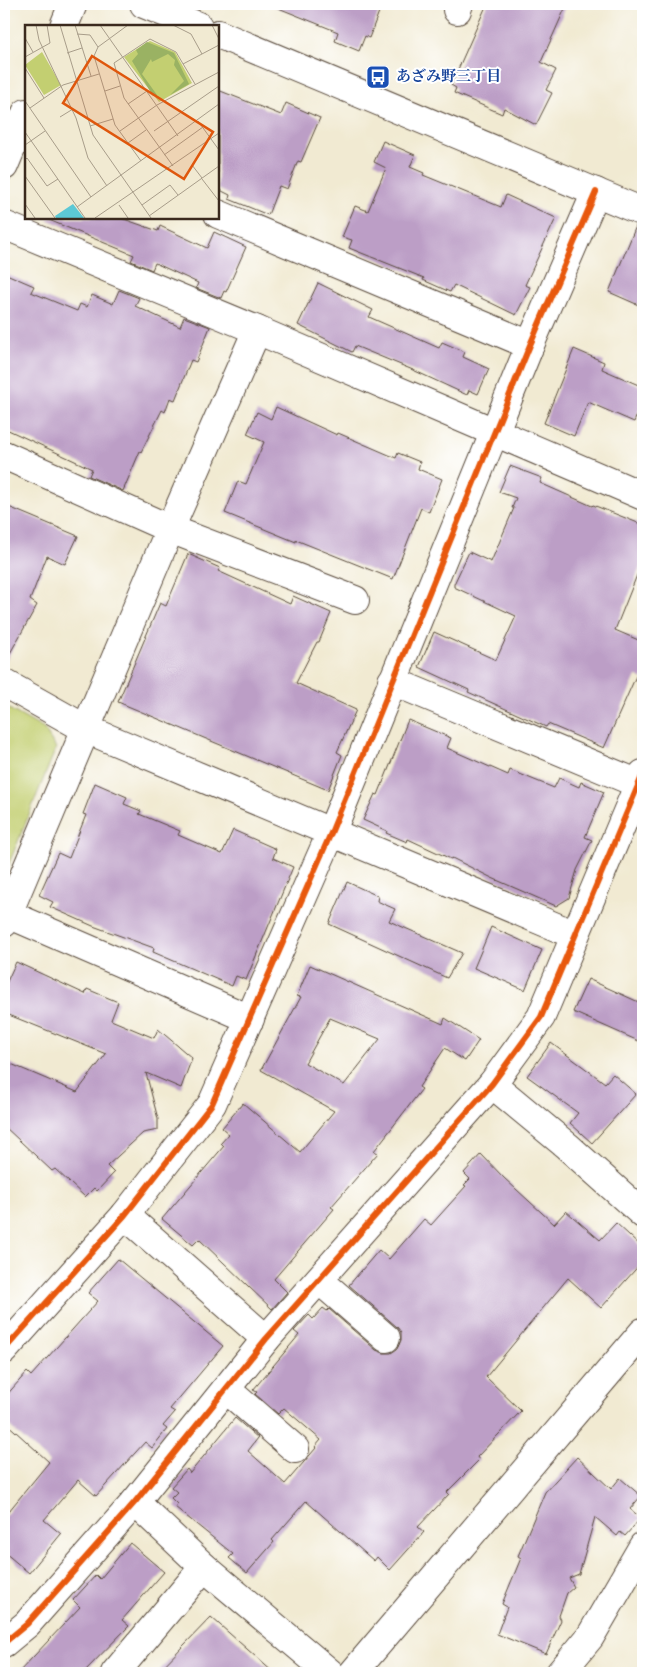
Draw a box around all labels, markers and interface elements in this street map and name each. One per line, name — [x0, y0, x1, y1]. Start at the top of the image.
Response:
inset map — [25, 25, 219, 219]
bus stop icon: あざみ野三丁目 — [365, 64, 391, 90]
place label: あざみ野三丁目 — [396, 67, 501, 88]

